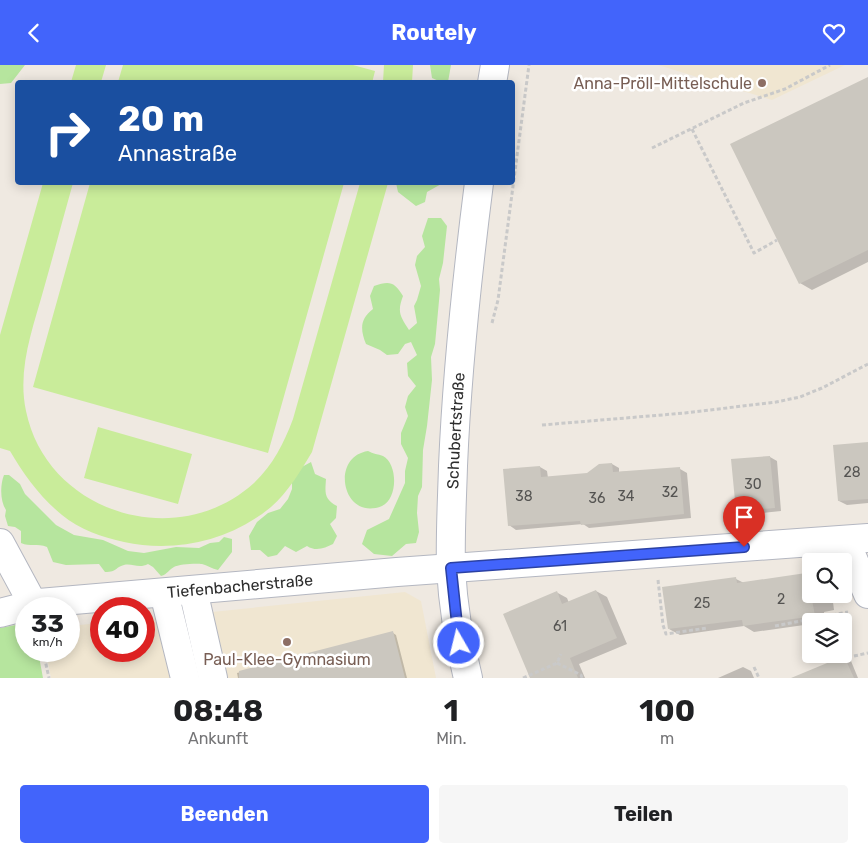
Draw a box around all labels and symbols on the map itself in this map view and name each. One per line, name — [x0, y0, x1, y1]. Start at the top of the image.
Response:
place label: Anna-Pröll-Mittelschule — [573, 74, 752, 93]
marker: Anna-Pröll-Mittelschule — [756, 77, 768, 89]
street label: Schubertstraße — [443, 372, 469, 489]
house number: 28 — [843, 464, 861, 481]
house number: 30 — [744, 476, 762, 493]
house number: 32 — [662, 484, 678, 501]
house number: 38 — [515, 488, 533, 505]
house number: 34 — [617, 488, 635, 505]
house number: 36 — [589, 490, 605, 507]
pin — [723, 496, 765, 547]
street label: Tiefenbacherstraße — [166, 570, 314, 602]
house number: 2 — [777, 591, 785, 608]
house number: 25 — [694, 595, 710, 612]
speed limit sign: 40 — [90, 597, 155, 662]
position arrow — [432, 616, 484, 668]
house number: 61 — [553, 618, 567, 635]
marker: Paul-Klee-Gymnasium — [281, 636, 293, 648]
place label: Paul-Klee-Gymnasium — [203, 650, 371, 669]

